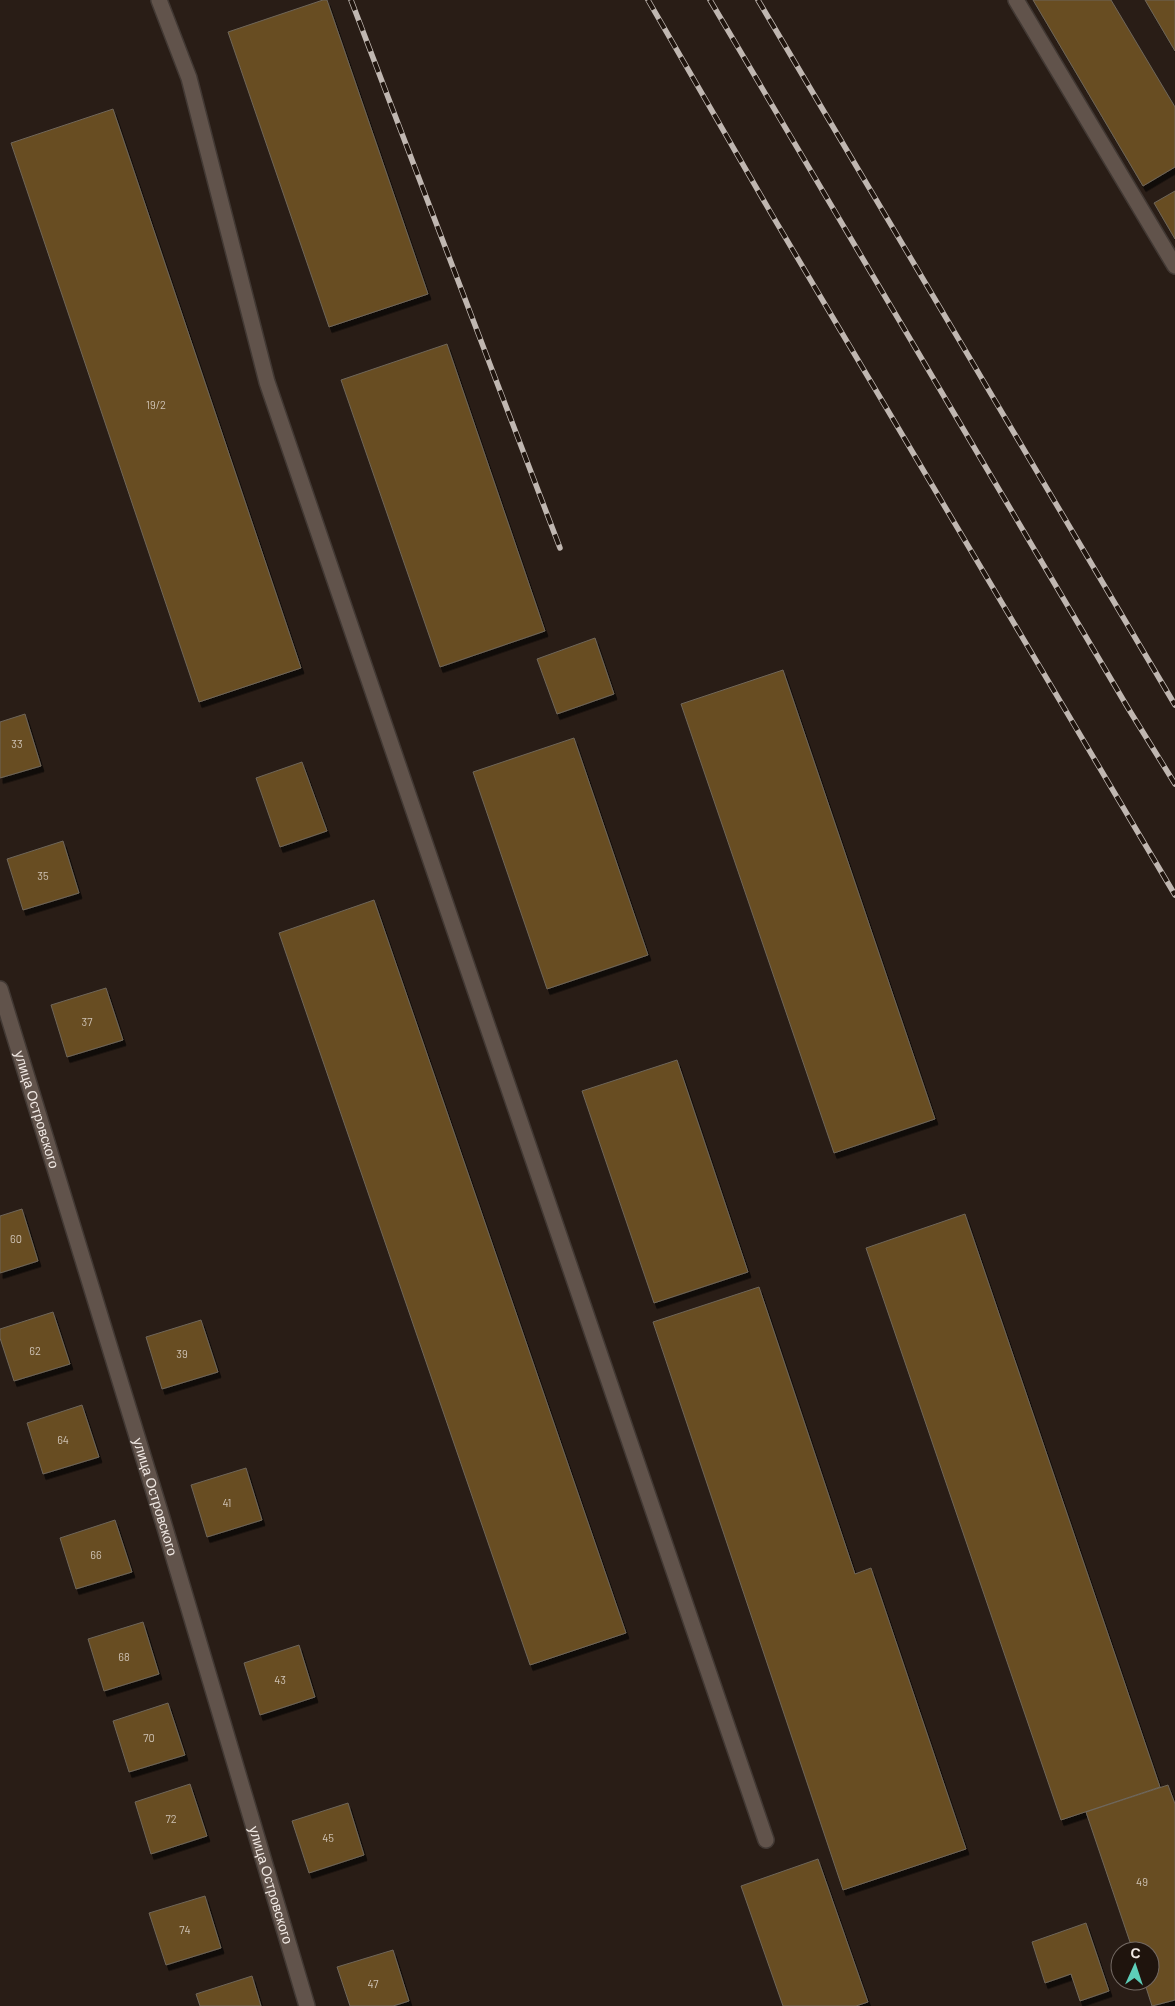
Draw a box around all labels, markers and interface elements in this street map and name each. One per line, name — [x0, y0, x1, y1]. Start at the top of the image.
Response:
house number: 19/2 — [146, 398, 166, 411]
house number: 33 — [11, 737, 23, 750]
house number: 35 — [37, 869, 49, 882]
house number: 37 — [82, 1015, 92, 1028]
street label: улица Островского — [11, 1048, 63, 1170]
house number: 60 — [10, 1232, 22, 1245]
house number: 62 — [29, 1344, 41, 1357]
house number: 39 — [176, 1347, 188, 1360]
house number: 64 — [57, 1433, 69, 1446]
street label: улица Островского — [130, 1436, 182, 1558]
house number: 41 — [223, 1496, 231, 1509]
house number: 66 — [90, 1548, 102, 1561]
house number: 68 — [118, 1650, 130, 1663]
house number: 43 — [274, 1673, 286, 1686]
house number: 70 — [143, 1731, 155, 1744]
house number: 72 — [165, 1812, 177, 1825]
street label: улица Островского — [246, 1824, 297, 1946]
house number: 45 — [322, 1831, 334, 1844]
house number: 49 — [1136, 1875, 1148, 1888]
house number: 74 — [179, 1923, 191, 1936]
north arrow — [1110, 1941, 1160, 1991]
text: С — [1130, 1944, 1141, 1961]
house number: 47 — [368, 1977, 378, 1990]

